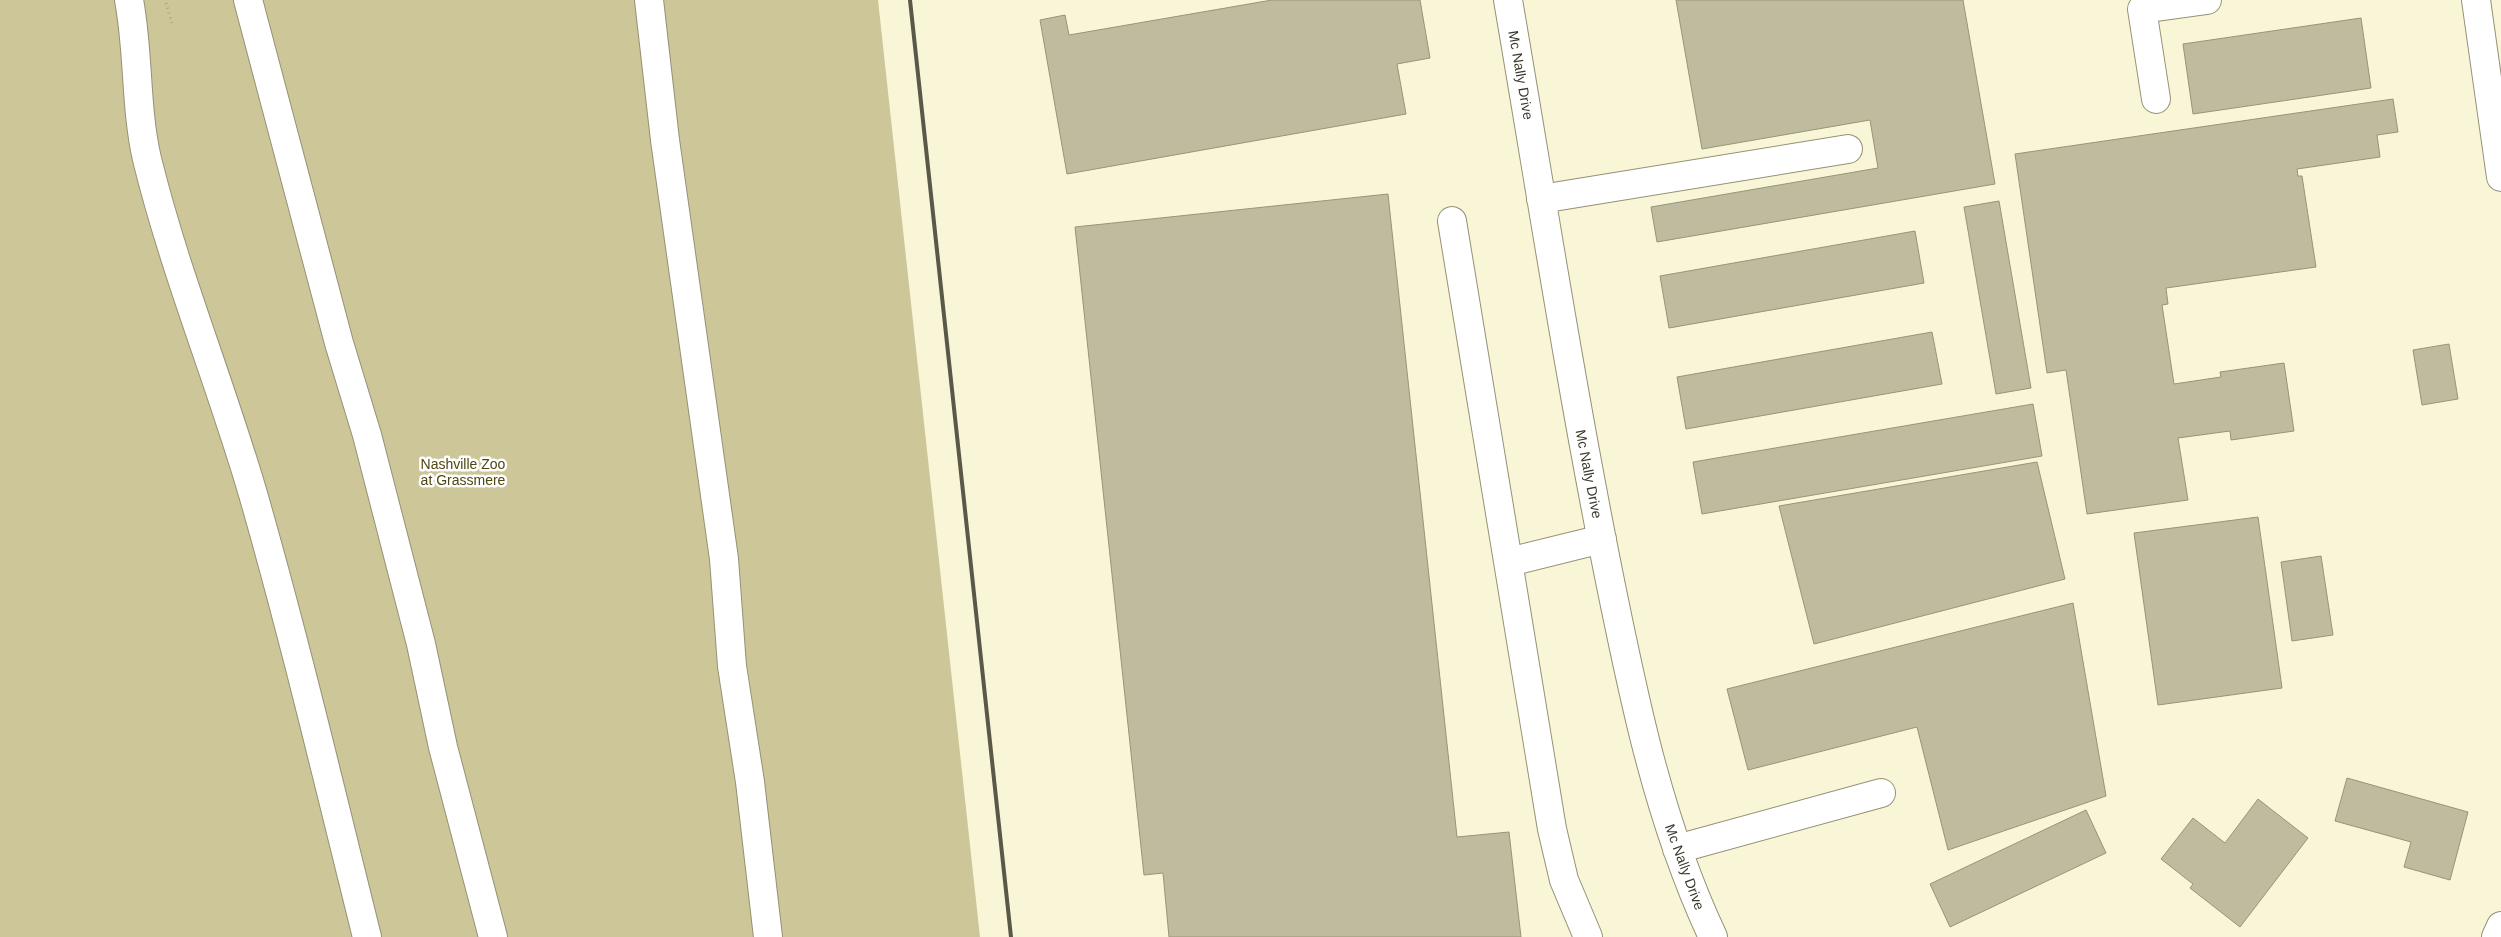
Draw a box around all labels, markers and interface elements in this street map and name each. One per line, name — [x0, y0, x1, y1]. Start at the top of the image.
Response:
street label: Mc Nally Drive — [1505, 29, 1537, 121]
street label: Mc Nally Drive — [1573, 428, 1606, 520]
park label: Nashville Zoo at Grassmere — [421, 456, 506, 488]
street label: Mc Nally Drive — [1662, 822, 1708, 912]

